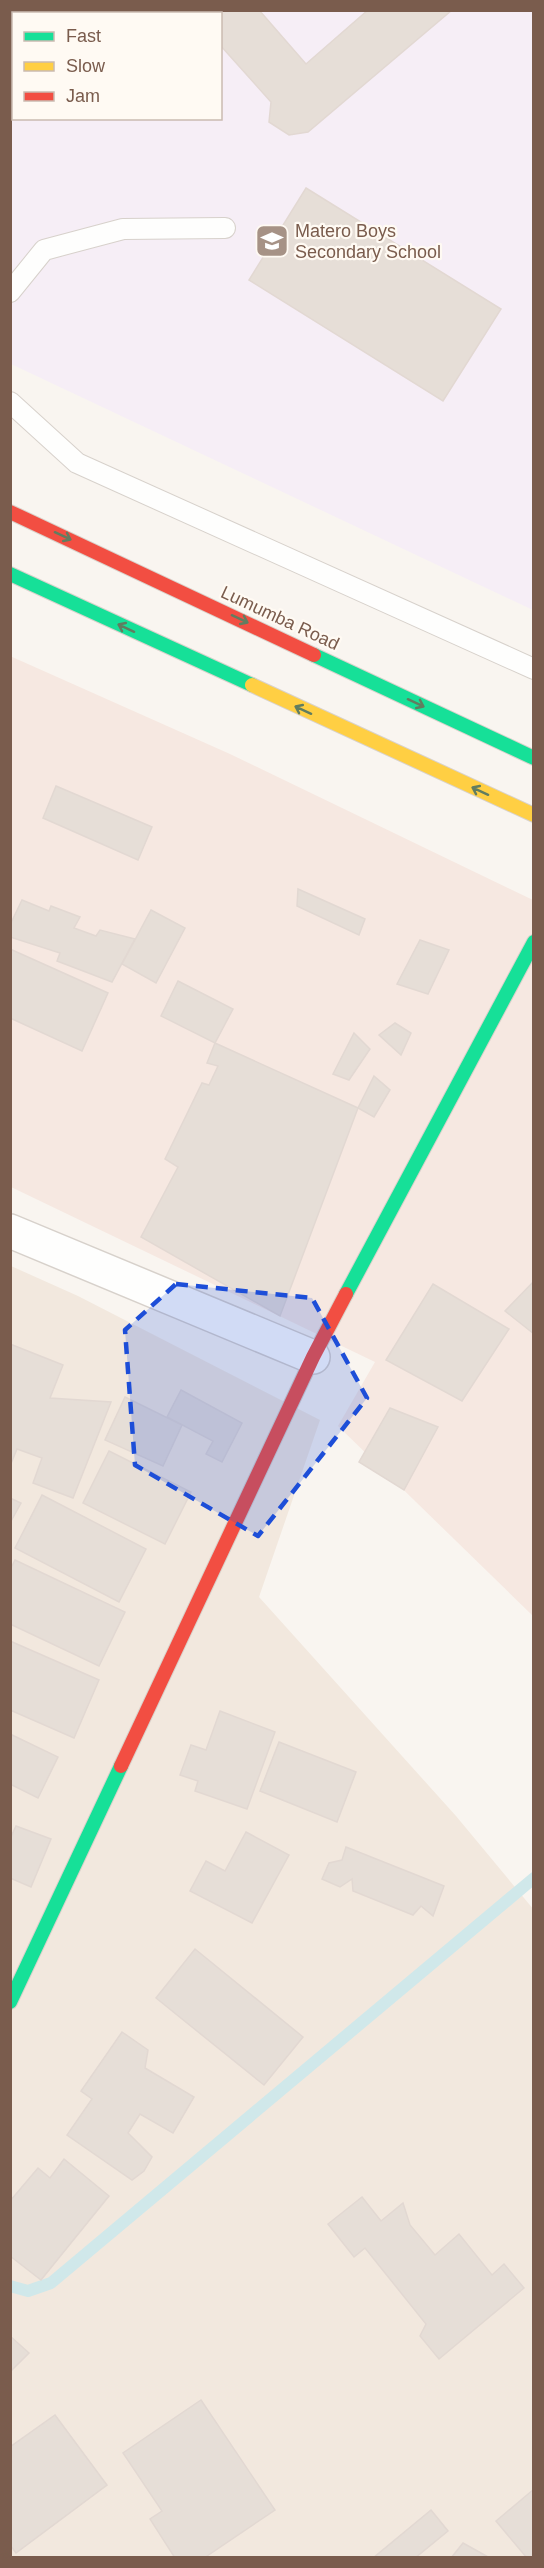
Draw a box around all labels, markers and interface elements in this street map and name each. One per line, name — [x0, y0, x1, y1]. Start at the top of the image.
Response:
legend — [12, 12, 222, 120]
text: Fast — [66, 26, 101, 46]
text: Slow — [66, 56, 106, 76]
text: Jam — [66, 86, 100, 106]
place label: Matero Boys Secondary School — [295, 221, 441, 262]
school or university icon: Matero Boys Secondary School — [254, 223, 290, 259]
one-way arrow — [54, 531, 72, 543]
street label: Lumumba Road — [218, 582, 342, 654]
one-way arrow — [230, 614, 248, 626]
one-way arrow — [118, 621, 136, 633]
one-way arrow — [407, 697, 425, 709]
one-way arrow — [295, 703, 313, 715]
one-way arrow — [472, 784, 490, 796]

